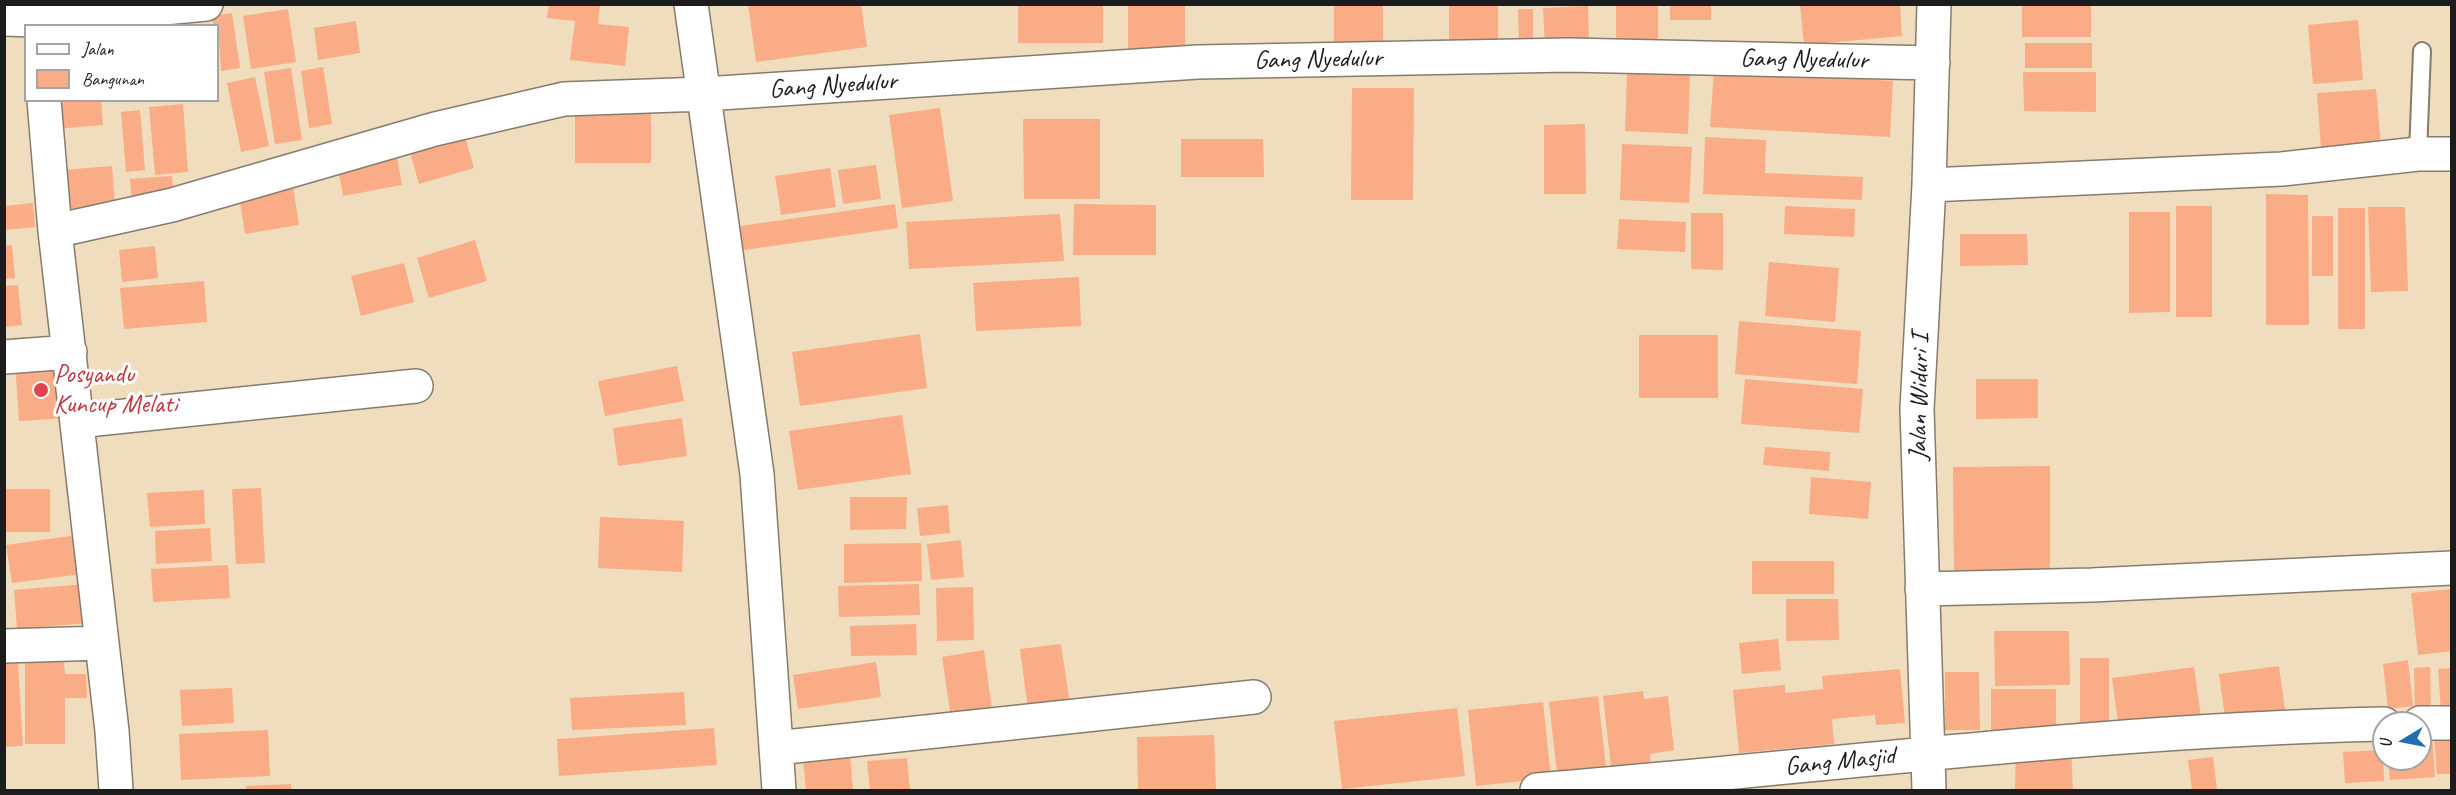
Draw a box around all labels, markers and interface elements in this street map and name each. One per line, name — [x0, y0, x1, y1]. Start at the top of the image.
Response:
legend — [24, 24, 219, 102]
text: Jalan — [82, 38, 114, 60]
street label: Gang Nyedulur — [1254, 43, 1382, 77]
street label: Gang Nyedulur — [1740, 43, 1868, 77]
street label: Gang Nyedulur — [768, 66, 898, 106]
text: Bangunan — [82, 68, 144, 90]
street label: Jalan Widuri I — [1903, 333, 1937, 461]
place label: Posyandu Kuncup Melati — [54, 359, 177, 420]
marker: Posyandu Kuncup Melati — [32, 381, 50, 399]
north arrow — [2372, 711, 2432, 771]
text: U — [2376, 738, 2397, 749]
street label: Gang Masjid — [1783, 741, 1897, 783]

